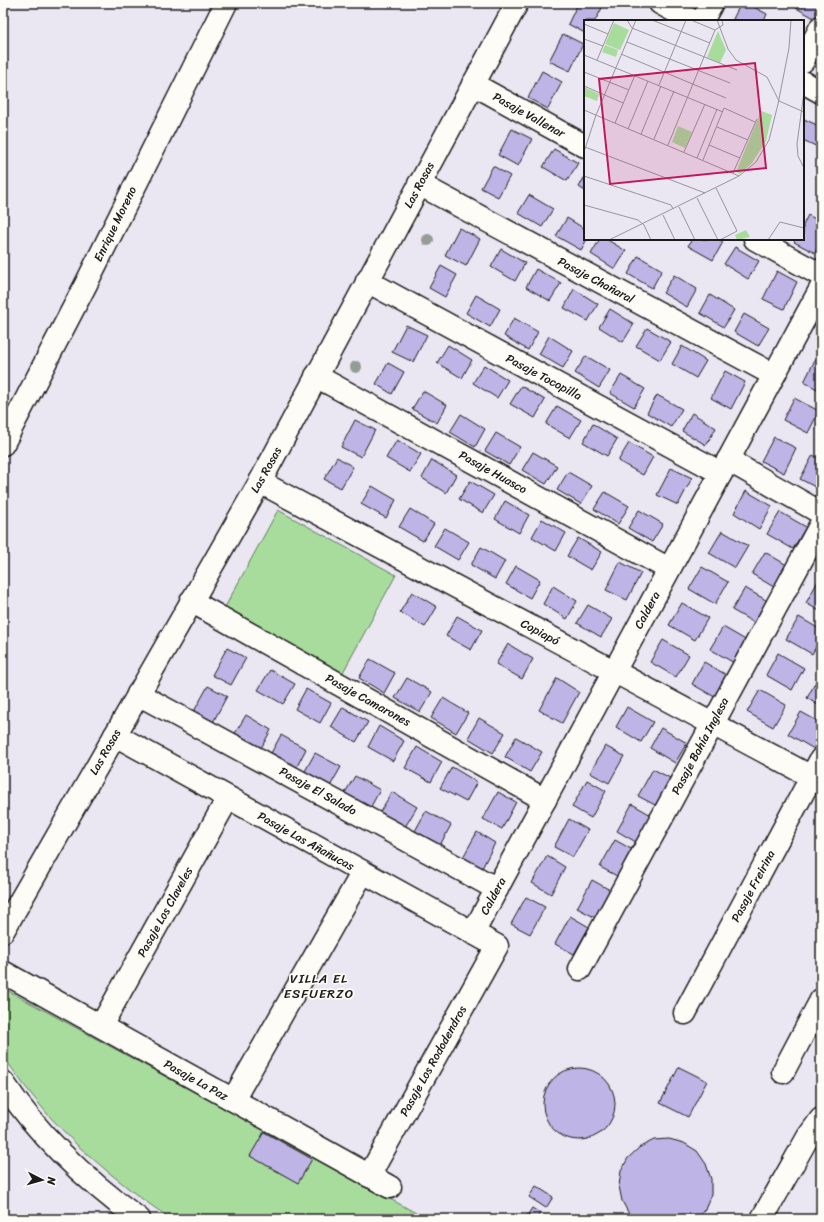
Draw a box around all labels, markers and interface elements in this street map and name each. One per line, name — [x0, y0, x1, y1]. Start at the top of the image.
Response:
inset map — [584, 20, 804, 240]
street label: Pasaje Vallenar — [489, 86, 570, 145]
street label: Las Rosas — [398, 158, 440, 212]
street label: Enrique Moreno — [87, 182, 143, 266]
street label: Pasaje Chañaral — [554, 250, 639, 310]
street label: Pasaje Tocopilla — [502, 348, 586, 406]
street label: Las Rosas — [244, 443, 288, 497]
street label: Pasaje Huasco — [455, 444, 531, 500]
street label: Caldera — [628, 587, 666, 633]
street label: Copiapó — [516, 612, 564, 652]
street label: Pasaje Camarones — [321, 667, 415, 733]
street label: Pasaje Bahía Inglesa — [665, 693, 735, 799]
street label: Las Rosas — [83, 725, 127, 779]
street label: Pasaje El Salado — [275, 761, 361, 822]
street label: Pasaje Las Añañucas — [253, 805, 359, 877]
street label: Pasaje Freirina — [725, 846, 781, 926]
street label: Pasaje Los Claveles — [131, 862, 199, 961]
street label: Caldera — [474, 873, 512, 919]
district label: VILLA EL ESFUERZO — [284, 967, 354, 1005]
street label: Pasaje Los Rododendros — [393, 1001, 473, 1121]
street label: Pasaje La Paz — [160, 1053, 233, 1107]
north arrow — [22, 1160, 62, 1200]
text: N — [42, 1175, 61, 1186]

